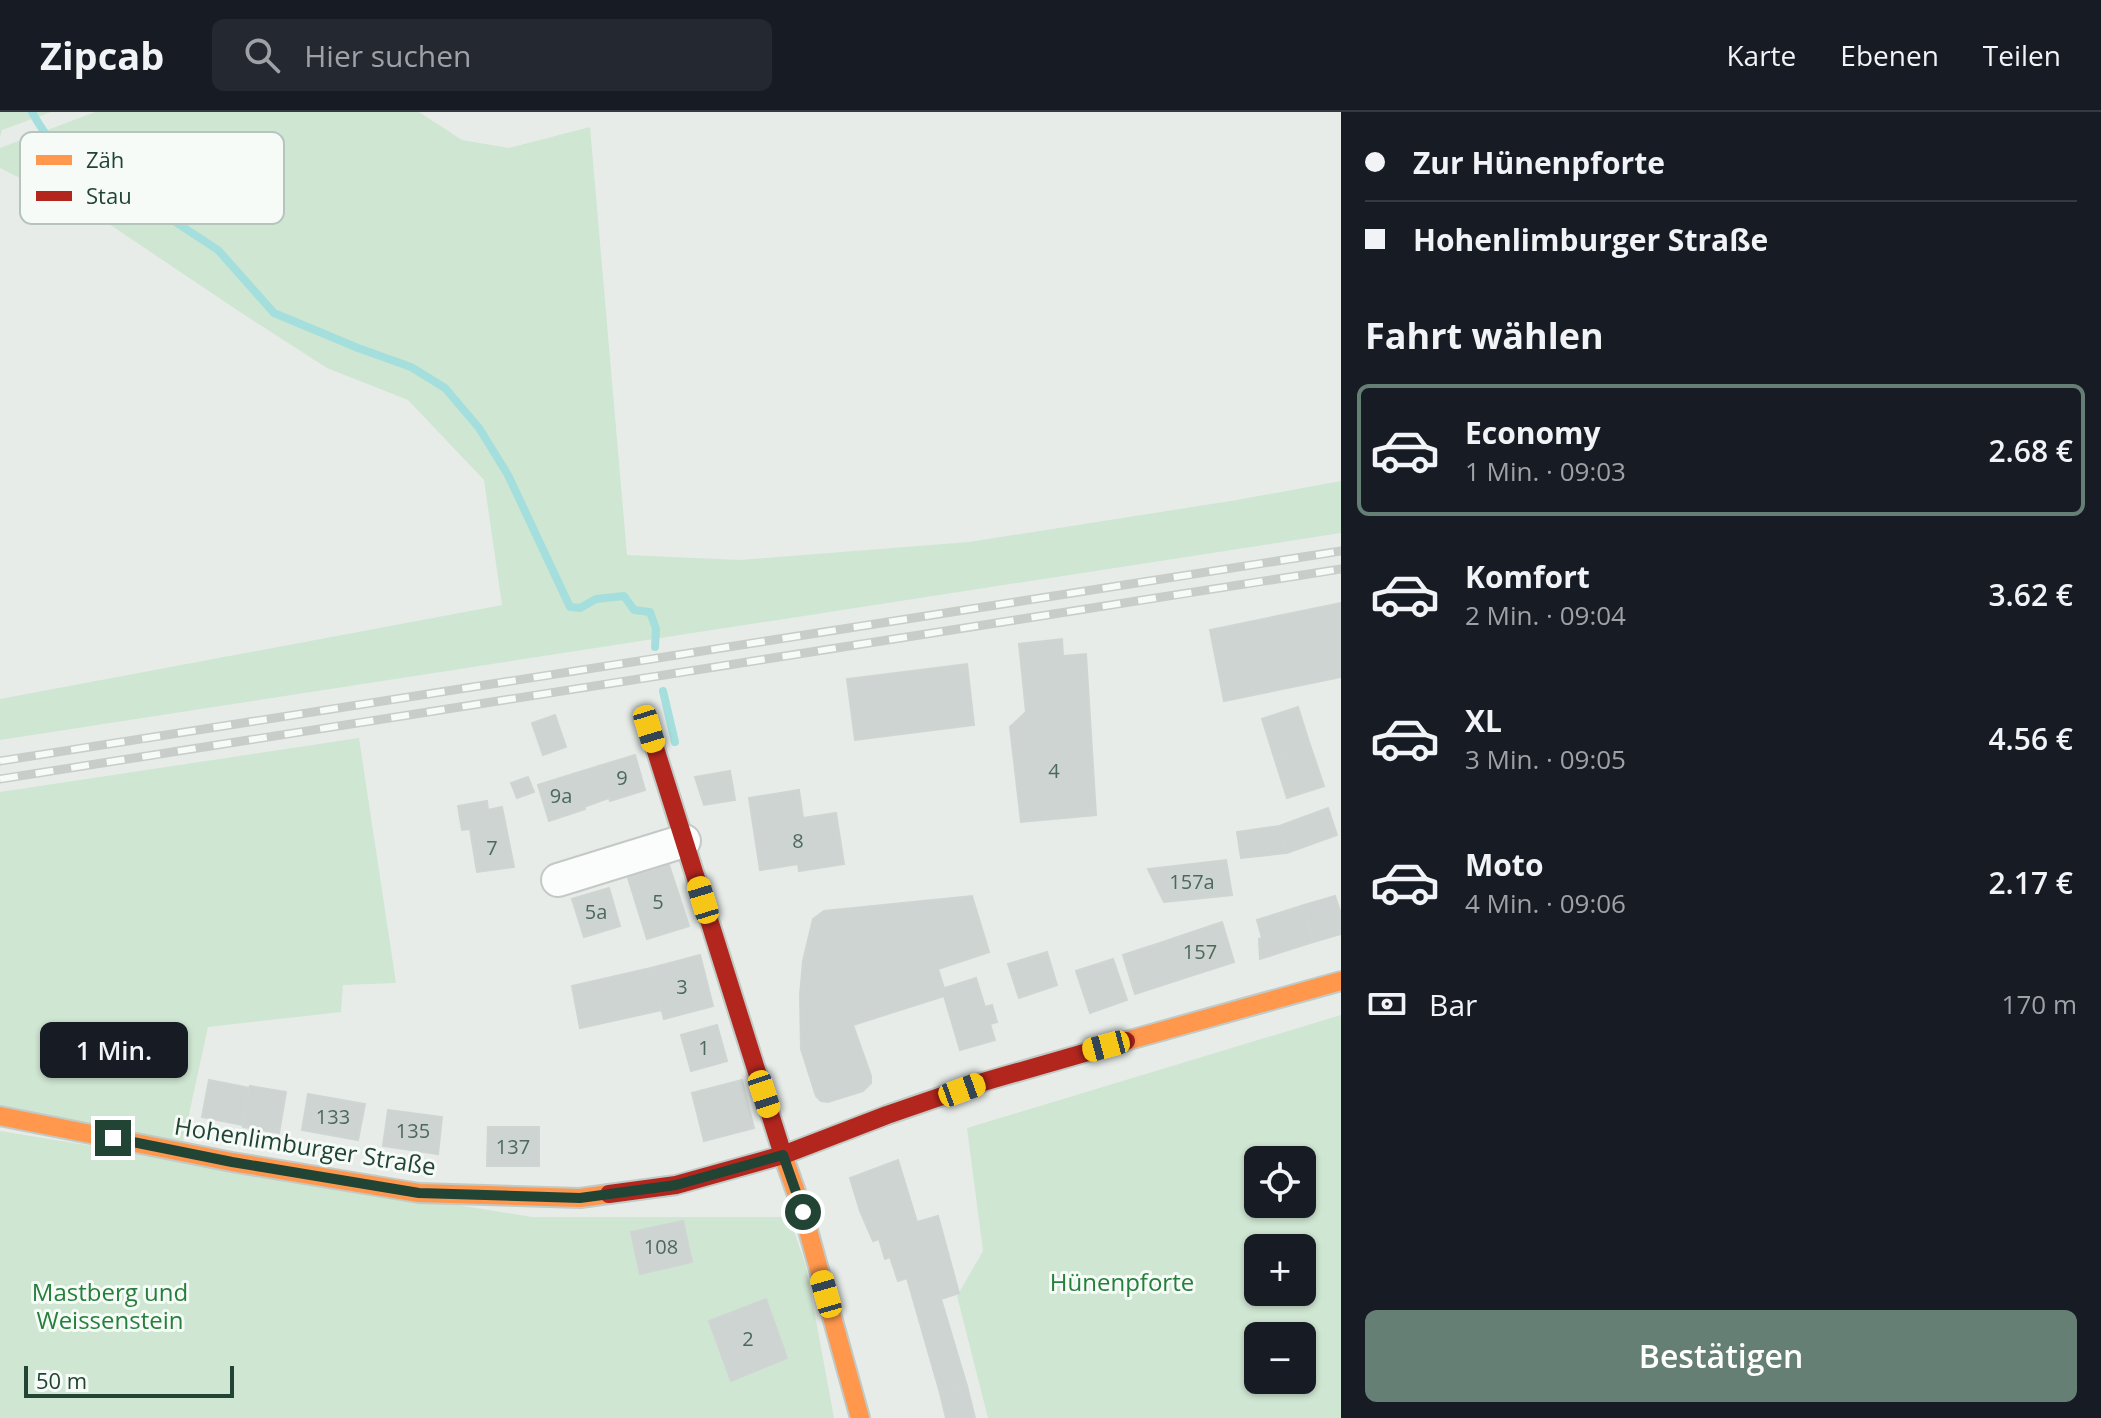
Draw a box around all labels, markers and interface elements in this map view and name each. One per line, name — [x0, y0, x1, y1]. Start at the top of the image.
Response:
search box — [212, 19, 772, 91]
text: Zipcab — [40, 29, 164, 81]
icon: search — [240, 33, 284, 77]
text: Hier suchen — [304, 35, 472, 76]
text: Karte — [1726, 36, 1796, 74]
text: Ebenen — [1840, 36, 1939, 74]
text: Teilen — [1983, 36, 2061, 74]
legend — [20, 132, 284, 224]
text: Zur Hünenpforte — [1413, 142, 1665, 183]
text: Zäh — [86, 144, 124, 174]
text: Stau — [86, 180, 132, 210]
text: Hohenlimburger Straße — [1413, 219, 1768, 260]
text: Fahrt wählen — [1365, 311, 1604, 360]
text: Economy — [1465, 412, 1601, 453]
icon: car — [1369, 414, 1441, 486]
text: 2.68 € — [1988, 430, 2073, 471]
text: 1 Min. · 09:03 — [1465, 453, 1626, 489]
text: Komfort — [1465, 556, 1590, 597]
icon: car — [1369, 558, 1441, 630]
text: 3.62 € — [1988, 574, 2073, 615]
text: 2 Min. · 09:04 — [1465, 597, 1626, 633]
text: XL — [1465, 700, 1502, 741]
icon: car — [1369, 702, 1441, 774]
car — [631, 703, 667, 755]
text: 4.56 € — [1988, 718, 2073, 759]
text: 3 Min. · 09:05 — [1465, 741, 1626, 777]
house number: 4 — [1048, 757, 1060, 784]
house number: 9 — [616, 764, 628, 791]
house number: 9a — [550, 782, 572, 809]
house number: 8 — [792, 827, 804, 854]
house number: 7 — [486, 834, 498, 861]
text: Moto — [1465, 844, 1543, 885]
icon: car — [1369, 846, 1441, 918]
text: 2.17 € — [1988, 862, 2073, 903]
house number: 157a — [1169, 868, 1215, 895]
car — [685, 874, 721, 926]
text: 4 Min. · 09:06 — [1465, 885, 1626, 921]
house number: 5 — [652, 888, 664, 915]
house number: 5a — [585, 898, 607, 925]
house number: 157 — [1183, 938, 1217, 965]
house number: 3 — [676, 973, 688, 1000]
icon: cash — [1365, 982, 1409, 1026]
text: Bar — [1429, 984, 1477, 1025]
text: 170 m — [2002, 986, 2077, 1022]
callout: 1 Min. — [39, 1022, 187, 1078]
car — [1080, 1028, 1132, 1064]
text: 1 Min. — [76, 1032, 152, 1068]
house number: 1 — [698, 1034, 710, 1061]
car — [745, 1067, 783, 1121]
car — [935, 1071, 989, 1109]
house number: 133 — [316, 1103, 350, 1130]
street label: Hohenlimburger Straße — [172, 1109, 438, 1182]
house number: 135 — [396, 1117, 430, 1144]
route end — [95, 1120, 131, 1156]
house number: 137 — [496, 1133, 530, 1160]
map controls — [1244, 1146, 1316, 1394]
button: locate — [1244, 1146, 1316, 1218]
route start — [785, 1194, 821, 1230]
house number: 108 — [644, 1233, 678, 1260]
button: + — [1244, 1234, 1316, 1306]
park label: Hünenpforte — [1050, 1265, 1194, 1298]
car — [808, 1268, 844, 1320]
park label: Mastberg und Weissenstein — [32, 1275, 188, 1336]
button: Bestätigen — [1365, 1310, 2077, 1402]
button: − — [1244, 1322, 1316, 1394]
house number: 2 — [742, 1325, 754, 1352]
scale bar — [24, 1362, 234, 1398]
text: 50 m — [36, 1365, 87, 1395]

